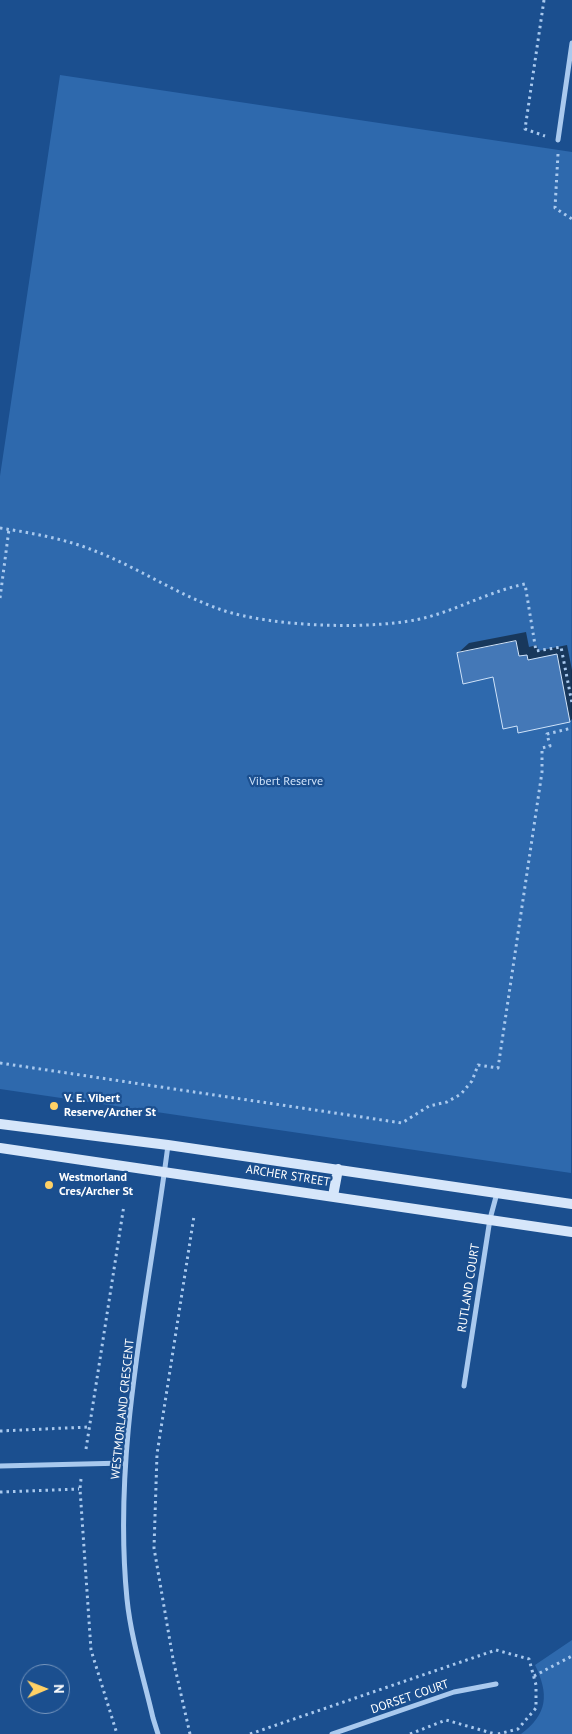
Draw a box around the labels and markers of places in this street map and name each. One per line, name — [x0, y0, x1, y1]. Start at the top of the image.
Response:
place label: V. E. Vibert Reserve/Archer St — [64, 1092, 156, 1120]
marker: V. E. Vibert Reserve/Archer St — [48, 1100, 60, 1112]
place label: Westmorland Cres/Archer St — [59, 1171, 133, 1199]
marker: Westmorland Cres/Archer St — [43, 1179, 55, 1191]

